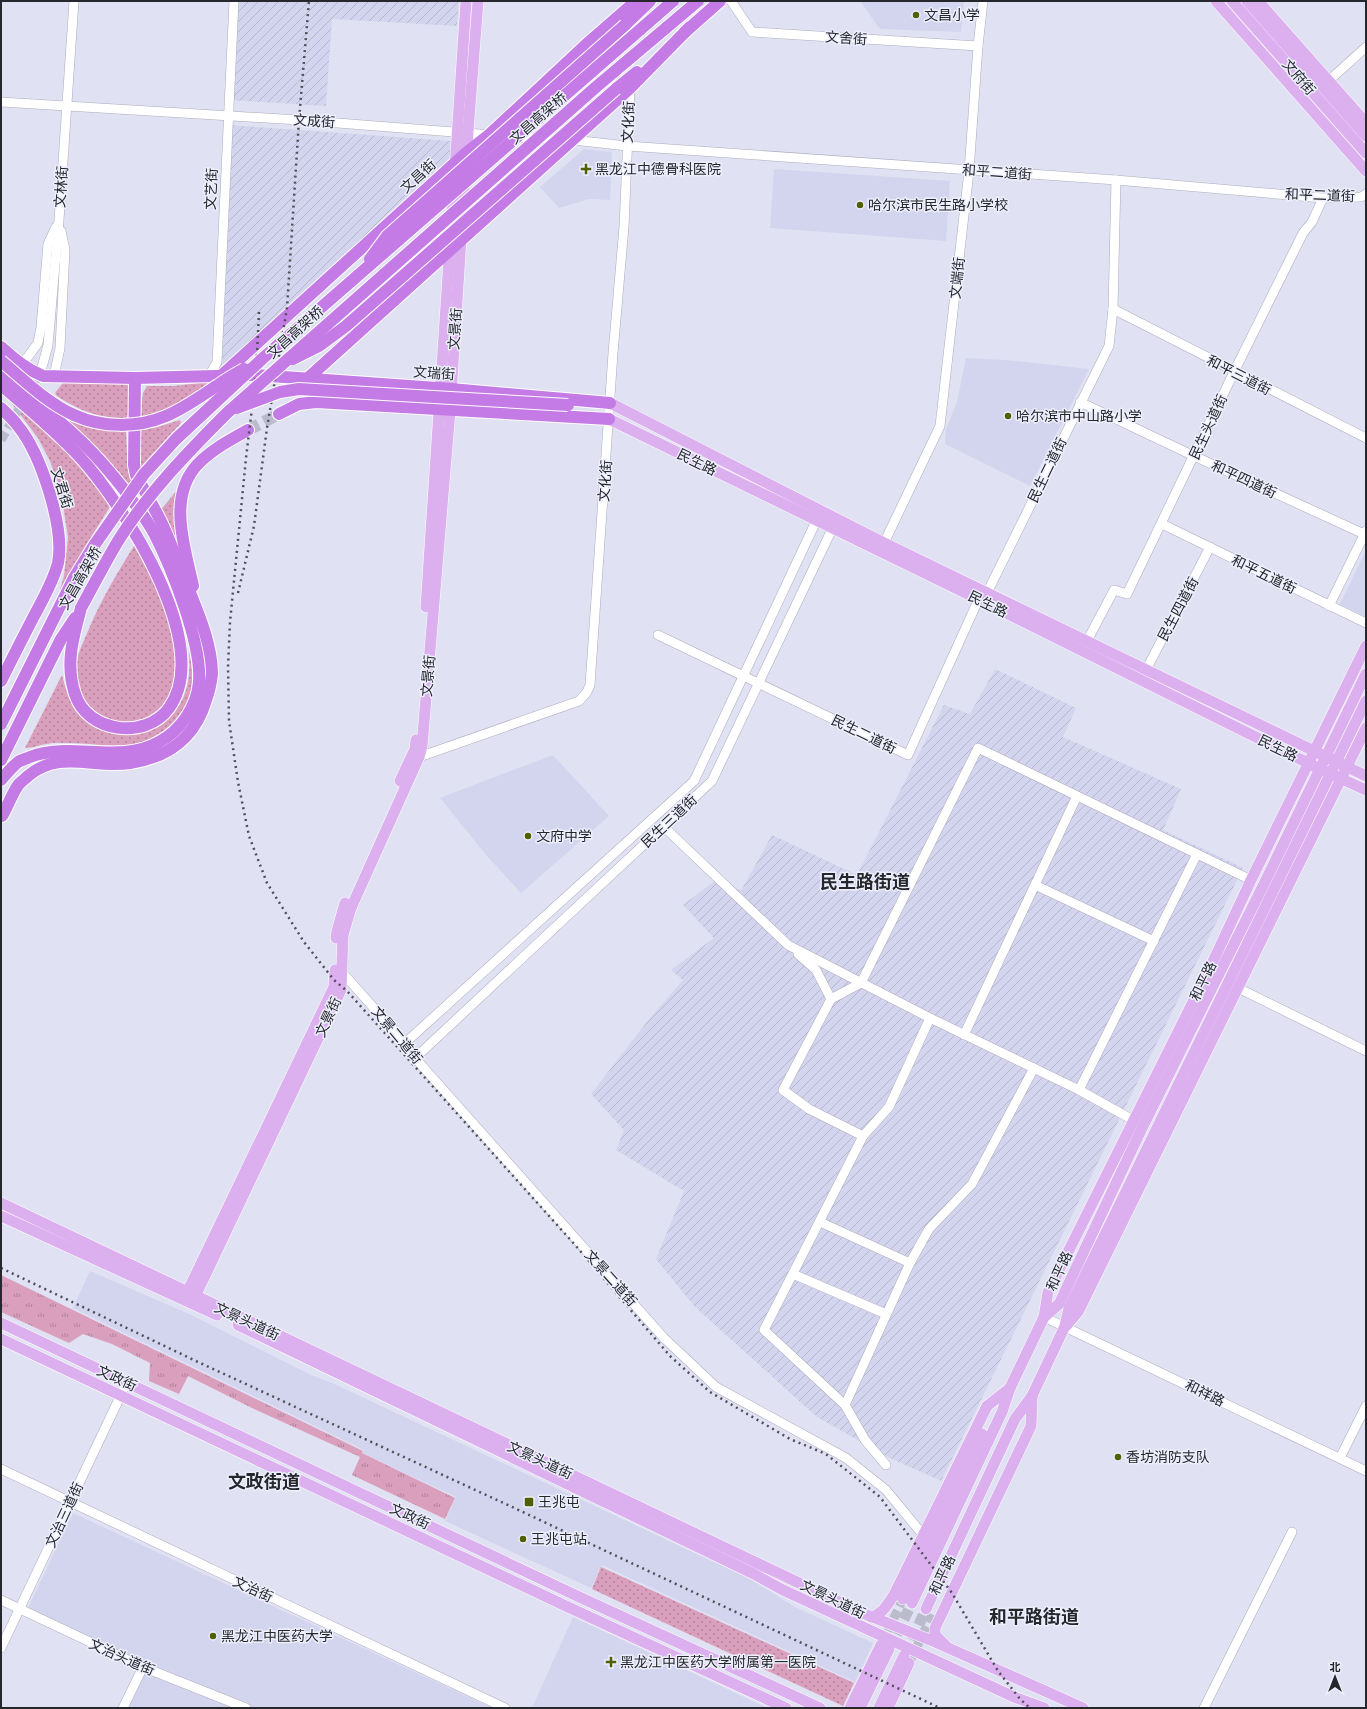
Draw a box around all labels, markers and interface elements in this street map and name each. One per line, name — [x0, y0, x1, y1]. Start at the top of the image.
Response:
place label: 文昌小学 — [924, 7, 980, 23]
marker: 文昌小学 — [911, 10, 921, 20]
street label: 文舍街 — [824, 29, 868, 47]
street label: 文府街 — [1279, 56, 1319, 98]
street label: 文昌高架桥 — [506, 89, 570, 147]
street label: 文化街 — [619, 101, 637, 143]
street label: 文成街 — [292, 112, 336, 130]
street label: 文昌街 — [397, 156, 439, 196]
place label: 黑龙江中德骨科医院 — [595, 161, 721, 177]
street label: 和平二道街 — [962, 162, 1032, 182]
marker: 黑龙江中德骨科医院 — [580, 163, 592, 175]
street label: 文林街 — [52, 165, 70, 209]
street label: 文艺街 — [202, 168, 220, 210]
street label: 和平二道街 — [1285, 186, 1355, 204]
place label: 哈尔滨市民生路小学校 — [868, 197, 1008, 213]
marker: 哈尔滨市民生路小学校 — [855, 200, 865, 210]
street label: 文端街 — [947, 256, 967, 300]
street label: 文昌高架桥 — [264, 303, 326, 361]
street label: 文景街 — [446, 307, 464, 351]
street label: 和平三道街 — [1204, 352, 1274, 398]
street label: 文瑞街 — [412, 364, 456, 382]
street label: 民生头道街 — [1186, 392, 1230, 462]
place label: 哈尔滨市中山路小学 — [1016, 408, 1142, 424]
marker: 哈尔滨市中山路小学 — [1003, 411, 1013, 421]
street label: 民生二道街 — [1024, 435, 1070, 505]
street label: 民生路 — [675, 446, 719, 478]
street label: 和平四道街 — [1209, 457, 1279, 501]
street label: 文化街 — [596, 459, 614, 503]
street label: 文君街 — [48, 466, 76, 510]
street label: 文昌高架桥 — [56, 544, 104, 612]
street label: 和平五道街 — [1229, 551, 1299, 597]
street label: 民生四道街 — [1155, 574, 1201, 644]
street label: 民生路 — [966, 588, 1010, 620]
street label: 文景街 — [418, 654, 438, 698]
street label: 民生二道街 — [829, 711, 899, 757]
street label: 民生路 — [1256, 732, 1300, 764]
street label: 民生三道街 — [638, 791, 700, 851]
place label: 文府中学 — [536, 828, 592, 844]
marker: 文府中学 — [523, 831, 533, 841]
district label: 民生路街道 — [820, 871, 910, 892]
street label: 和平路 — [1187, 959, 1219, 1003]
street label: 文景街 — [312, 995, 344, 1039]
street label: 文景二道街 — [368, 1003, 426, 1067]
street label: 文景二道街 — [582, 1247, 640, 1309]
street label: 和平路 — [1043, 1249, 1075, 1293]
street label: 文景头道街 — [212, 1299, 282, 1343]
street label: 文政街 — [95, 1362, 139, 1394]
street label: 和祥路 — [1183, 1377, 1227, 1409]
street label: 文景头道街 — [505, 1438, 575, 1482]
place label: 香坊消防支队 — [1126, 1449, 1210, 1465]
marker: 香坊消防支队 — [1113, 1452, 1123, 1462]
district label: 文政街道 — [228, 1471, 300, 1492]
street label: 文治三道街 — [42, 1480, 86, 1550]
place label: 王兆屯 — [538, 1494, 580, 1510]
marker: 王兆屯 — [523, 1496, 535, 1508]
street label: 文政街 — [388, 1500, 432, 1532]
place label: 王兆屯站 — [531, 1531, 587, 1547]
marker: 王兆屯站 — [518, 1534, 528, 1544]
street label: 和平路 — [926, 1553, 958, 1597]
street label: 文治街 — [231, 1573, 275, 1605]
street label: 文景头道街 — [798, 1576, 868, 1622]
district label: 和平路街道 — [989, 1606, 1079, 1627]
place label: 黑龙江中医药大学 — [221, 1628, 333, 1644]
marker: 黑龙江中医药大学 — [208, 1631, 218, 1641]
street label: 文治头道街 — [87, 1635, 157, 1679]
place label: 黑龙江中医药大学附属第一医院 — [620, 1654, 816, 1670]
marker: 黑龙江中医药大学附属第一医院 — [605, 1656, 617, 1668]
north arrow — [1315, 1657, 1355, 1697]
text: 北 — [1330, 1661, 1341, 1674]

